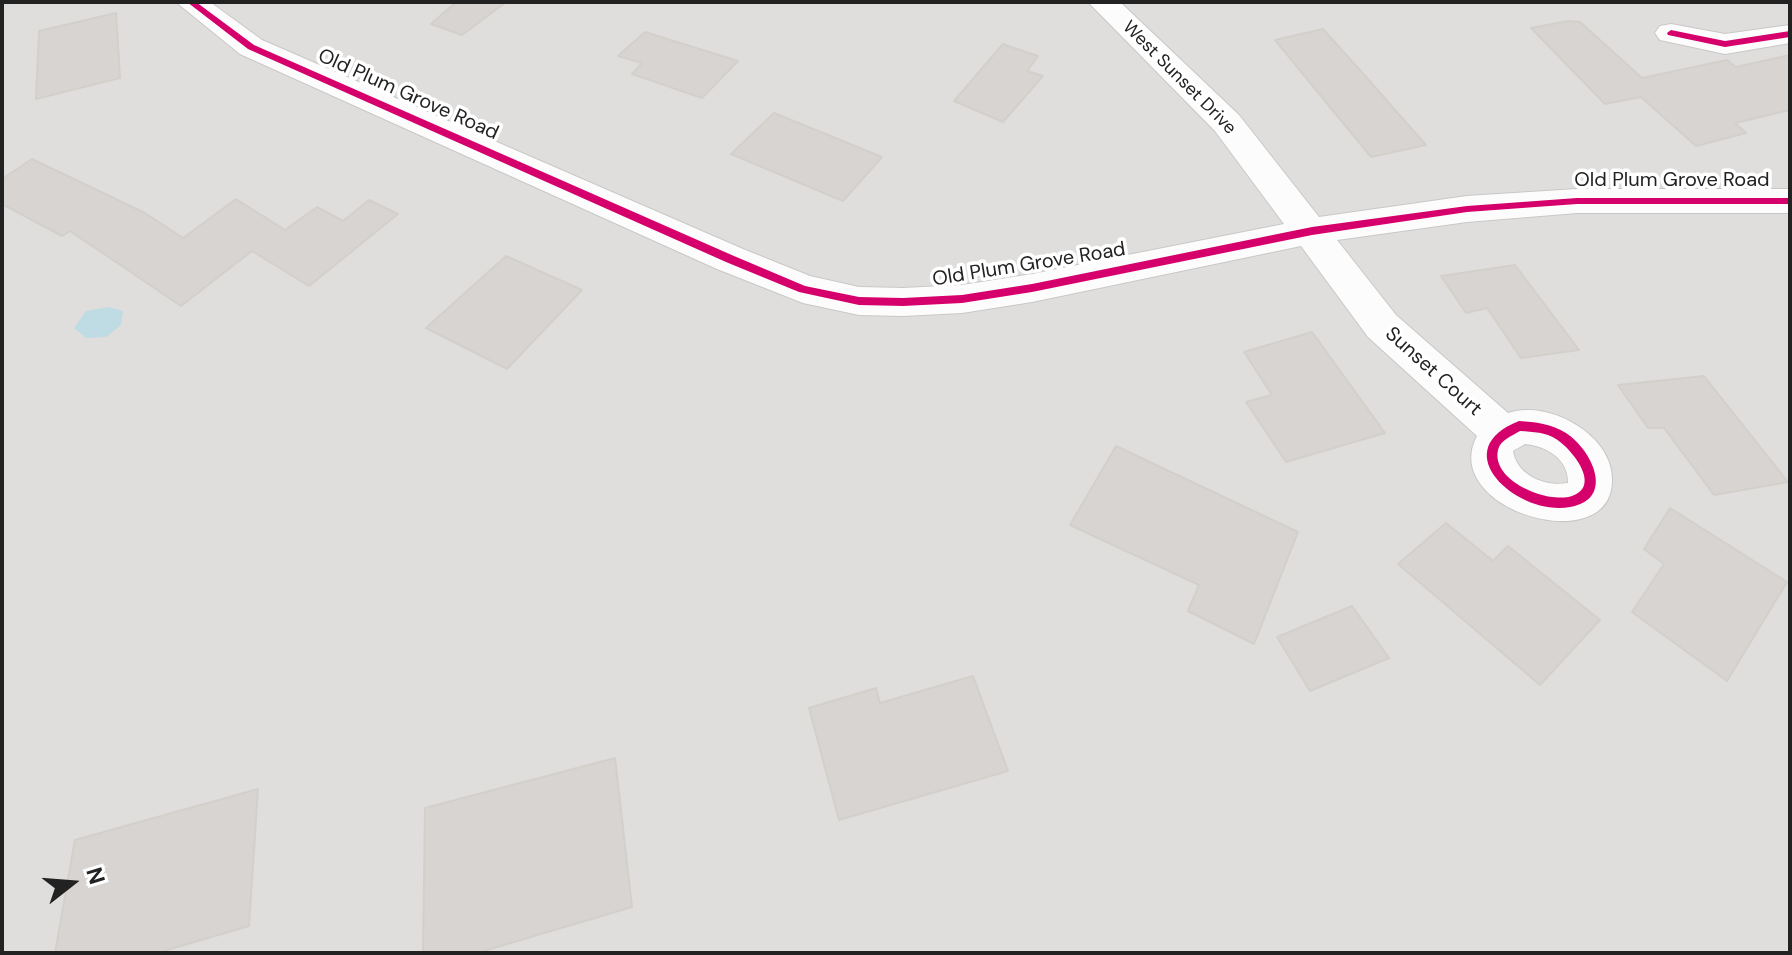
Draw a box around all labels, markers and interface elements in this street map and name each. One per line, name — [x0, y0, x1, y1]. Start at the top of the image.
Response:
street label: West Sunset Drive — [1118, 17, 1240, 139]
street label: Old Plum Grove Road — [314, 44, 502, 146]
street label: Old Plum Grove Road — [1574, 169, 1770, 193]
street label: Old Plum Grove Road — [931, 238, 1127, 292]
street label: Sunset Court — [1380, 322, 1486, 422]
north arrow — [32, 843, 112, 923]
text: N — [79, 864, 112, 888]

